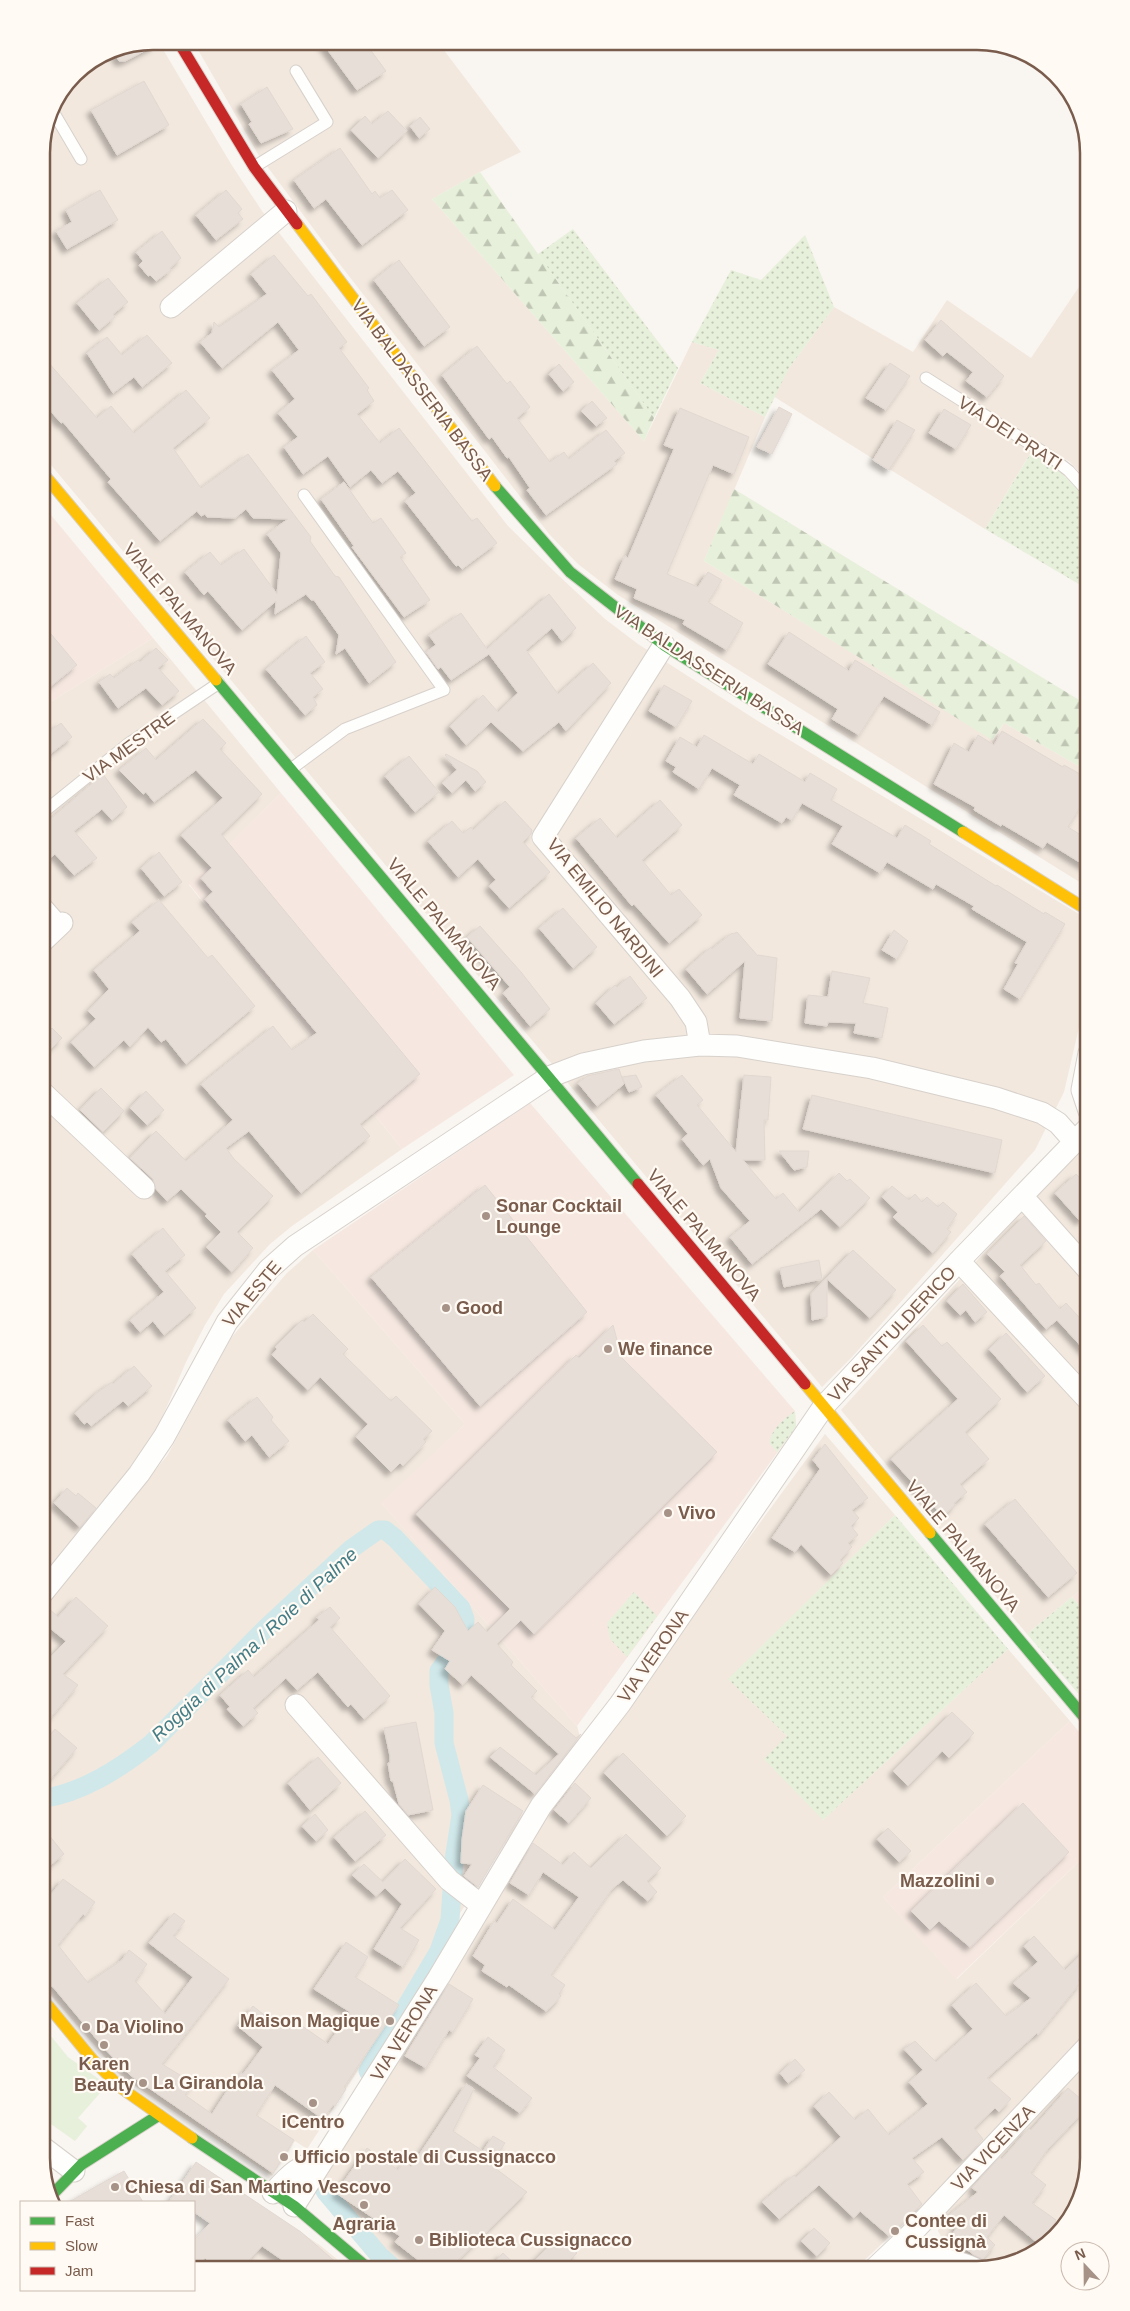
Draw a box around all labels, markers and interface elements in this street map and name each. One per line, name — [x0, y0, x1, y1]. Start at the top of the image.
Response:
street label: VIA BALDASSERIA BASSA — [347, 295, 497, 485]
street label: VIA DEI PRATI — [954, 392, 1066, 474]
street label: VIALE PALMANOVA — [119, 539, 241, 679]
street label: VIA BALDASSERIA BASSA — [610, 601, 808, 739]
street label: VIA MESTRE — [79, 707, 179, 787]
street label: VIA EMILIO NARDINI — [543, 834, 667, 982]
street label: VIALE PALMANOVA — [383, 854, 505, 994]
street label: VIALE PALMANOVA — [643, 1165, 765, 1305]
place label: Sonar Cocktail Lounge — [496, 1196, 622, 1237]
marker: Sonar Cocktail Lounge — [480, 1210, 492, 1222]
street label: VIA ESTE — [219, 1257, 285, 1331]
street label: VIA SANT'ULDERICO — [824, 1262, 960, 1406]
place label: Good — [456, 1298, 503, 1318]
marker: Good — [440, 1302, 452, 1314]
place label: We finance — [618, 1339, 713, 1359]
marker: We finance — [602, 1343, 614, 1355]
street label: VIALE PALMANOVA — [902, 1476, 1024, 1616]
place label: Vivo — [678, 1503, 716, 1523]
marker: Vivo — [662, 1507, 674, 1519]
water label: Roggia di Palma / Roie di Palme — [147, 1543, 362, 1745]
street label: VIA VERONA — [614, 1606, 692, 1706]
place label: Mazzolini — [900, 1871, 980, 1891]
marker: Mazzolini — [984, 1875, 996, 1887]
street label: VIA VERONA — [367, 1981, 441, 2085]
place label: Maison Magique — [240, 2011, 380, 2031]
marker: Maison Magique — [384, 2015, 396, 2027]
place label: Da Violino — [96, 2017, 184, 2037]
marker: Da Violino — [80, 2021, 92, 2033]
marker: Karen Beauty — [98, 2039, 110, 2051]
place label: Karen Beauty — [74, 2054, 134, 2095]
place label: La Girandola — [153, 2073, 264, 2093]
marker: La Girandola — [137, 2077, 149, 2089]
marker: iCentro — [307, 2097, 319, 2109]
street label: VIA VICENZA — [947, 2101, 1039, 2195]
place label: iCentro — [282, 2112, 345, 2132]
place label: Ufficio postale di Cussignacco — [294, 2147, 556, 2167]
marker: Ufficio postale di Cussignacco — [278, 2151, 290, 2163]
place label: Chiesa di San Martino Vescovo — [125, 2177, 391, 2197]
marker: Chiesa di San Martino Vescovo — [109, 2181, 121, 2193]
marker: Agraria — [358, 2199, 370, 2211]
legend — [20, 2201, 195, 2291]
place label: Contee di Cussignà — [905, 2211, 987, 2252]
text: Fast — [65, 2212, 95, 2229]
place label: Agraria — [332, 2214, 397, 2234]
marker: Contee di Cussignà — [889, 2225, 901, 2237]
place label: Biblioteca Cussignacco — [429, 2230, 632, 2250]
marker: Biblioteca Cussignacco — [413, 2234, 425, 2246]
text: Slow — [65, 2237, 98, 2254]
north arrow — [1060, 2241, 1110, 2291]
text: N — [1072, 2245, 1088, 2263]
text: Jam — [65, 2262, 93, 2279]

